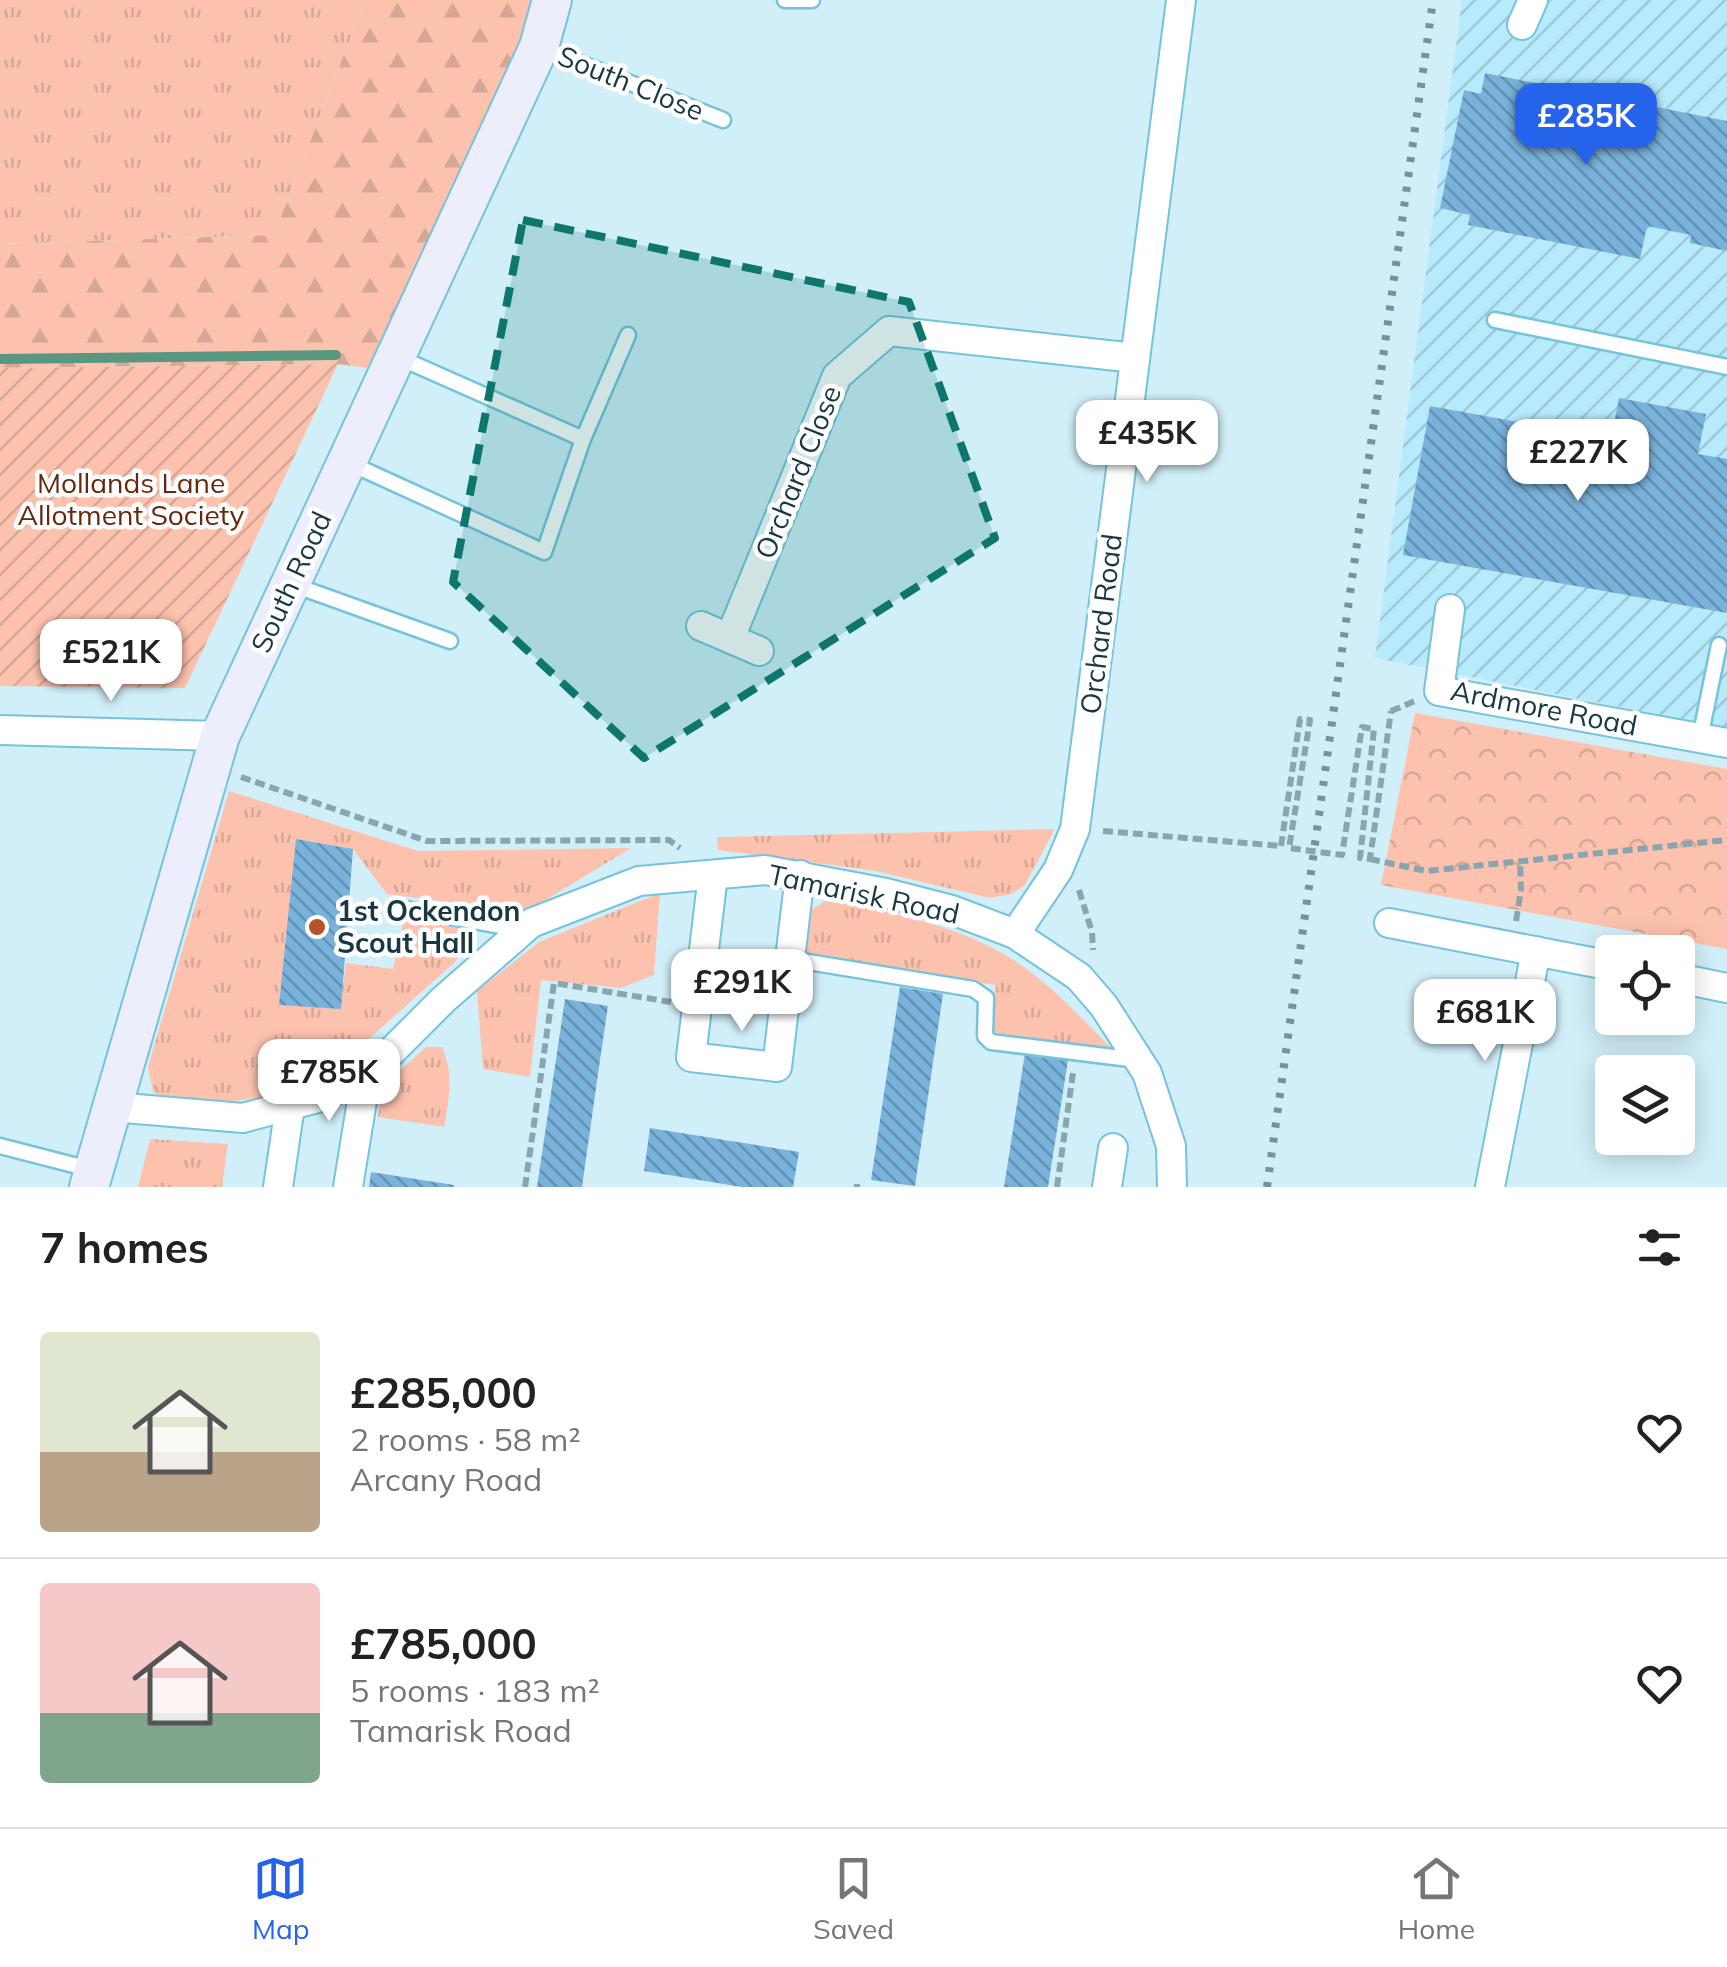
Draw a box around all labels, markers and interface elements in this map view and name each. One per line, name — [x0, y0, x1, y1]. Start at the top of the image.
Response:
street label: South Close — [553, 37, 709, 128]
pin: £285K — [1516, 83, 1656, 168]
text: £285K — [1537, 95, 1635, 135]
street label: Orchard Close — [747, 380, 848, 564]
pin: £435K — [1077, 400, 1217, 485]
text: £435K — [1098, 412, 1196, 452]
pin: £227K — [1508, 419, 1648, 504]
text: £227K — [1529, 431, 1627, 471]
park label: Mollands Lane Allotment Society — [18, 465, 245, 532]
street label: South Road — [243, 506, 338, 658]
street label: Orchard Road — [1072, 532, 1129, 716]
pin: £521K — [41, 619, 181, 704]
text: £521K — [62, 631, 160, 671]
street label: Ardmore Road — [1448, 672, 1640, 743]
street label: Tamarisk Road — [766, 856, 963, 931]
place label: 1st Ockendon Scout Hall — [337, 893, 520, 960]
marker: 1st Ockendon Scout Hall — [306, 916, 328, 938]
map controls — [1595, 935, 1695, 1155]
button: locate — [1595, 935, 1695, 1035]
pin: £291K — [672, 949, 812, 1034]
text: £291K — [693, 961, 791, 1001]
pin: £681K — [1415, 979, 1555, 1064]
text: £681K — [1436, 991, 1534, 1031]
pin: £785K — [259, 1039, 399, 1124]
text: £785K — [280, 1051, 378, 1091]
button: layers — [1595, 1055, 1695, 1155]
icon: filters — [1632, 1220, 1687, 1275]
text: 7 homes — [40, 1221, 209, 1274]
text: £285,000 — [350, 1366, 537, 1419]
icon: home — [120, 1372, 240, 1492]
icon: heart — [1632, 1405, 1687, 1460]
text: 2 rooms · 58 m² — [350, 1419, 581, 1459]
text: Arcany Road — [350, 1459, 542, 1499]
text: £785,000 — [350, 1617, 537, 1670]
icon: home — [120, 1623, 240, 1743]
icon: heart — [1632, 1656, 1687, 1711]
text: 5 rooms · 183 m² — [350, 1670, 600, 1710]
text: Tamarisk Road — [350, 1710, 572, 1750]
tab: Map — [252, 1851, 310, 1946]
tab: Saved — [813, 1851, 894, 1946]
tab: Home — [1398, 1851, 1475, 1946]

